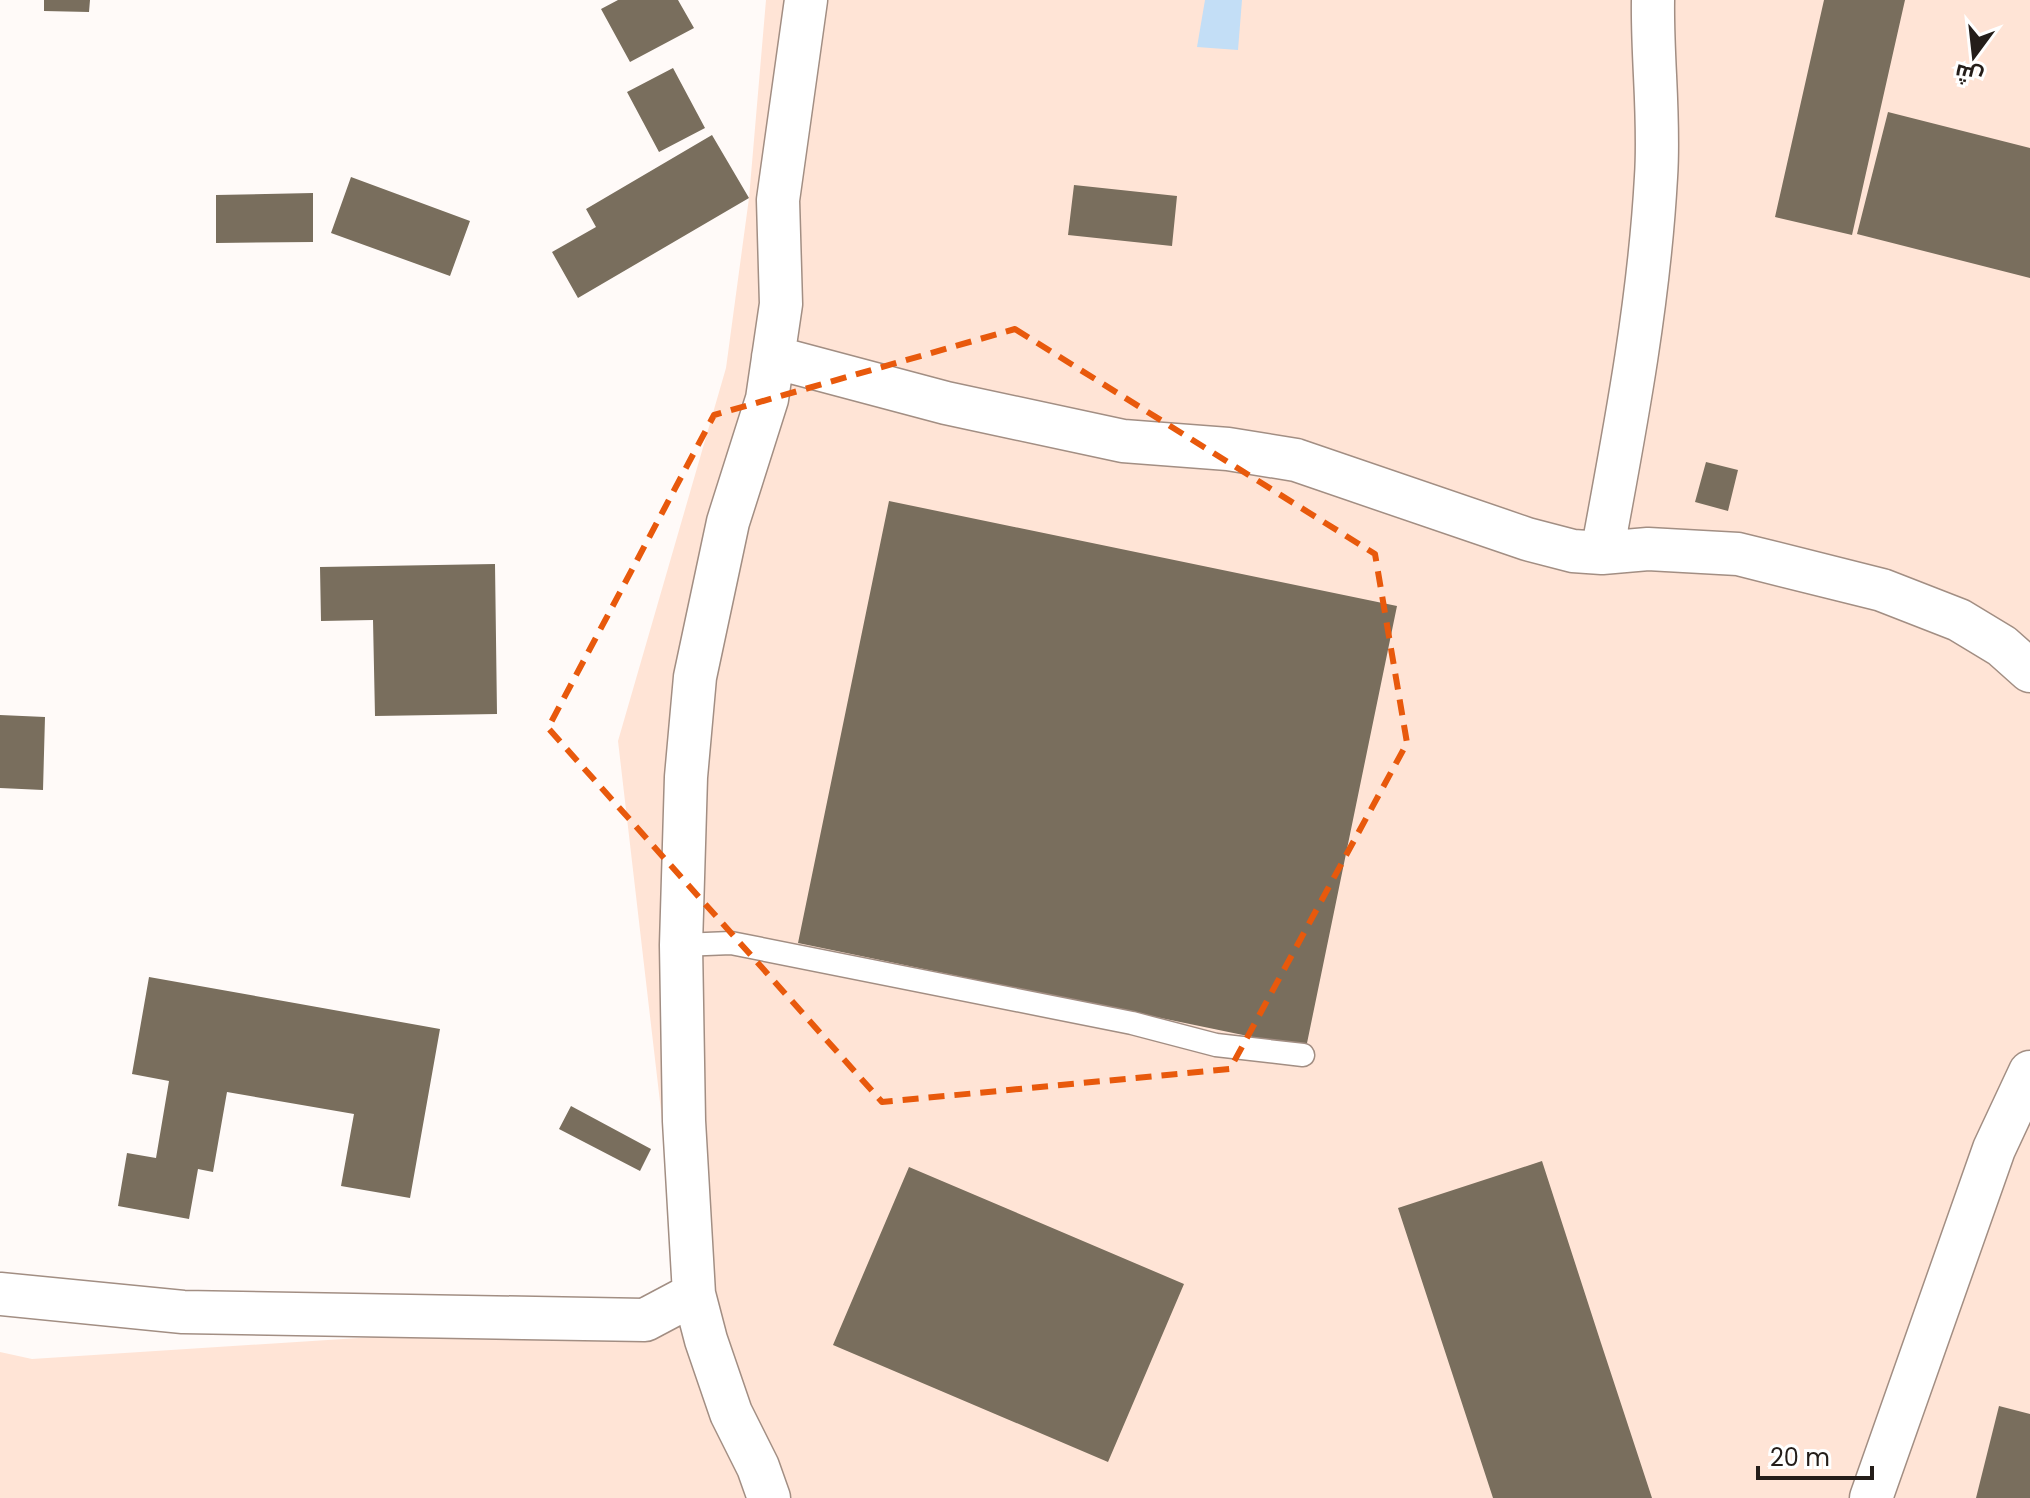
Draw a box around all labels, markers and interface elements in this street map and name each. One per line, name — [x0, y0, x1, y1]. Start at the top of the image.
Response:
north arrow — [1934, 16, 2014, 96]
text: ش — [1951, 56, 1987, 93]
scale bar — [1758, 1430, 1872, 1480]
text: 20 m — [1770, 1441, 1830, 1474]

